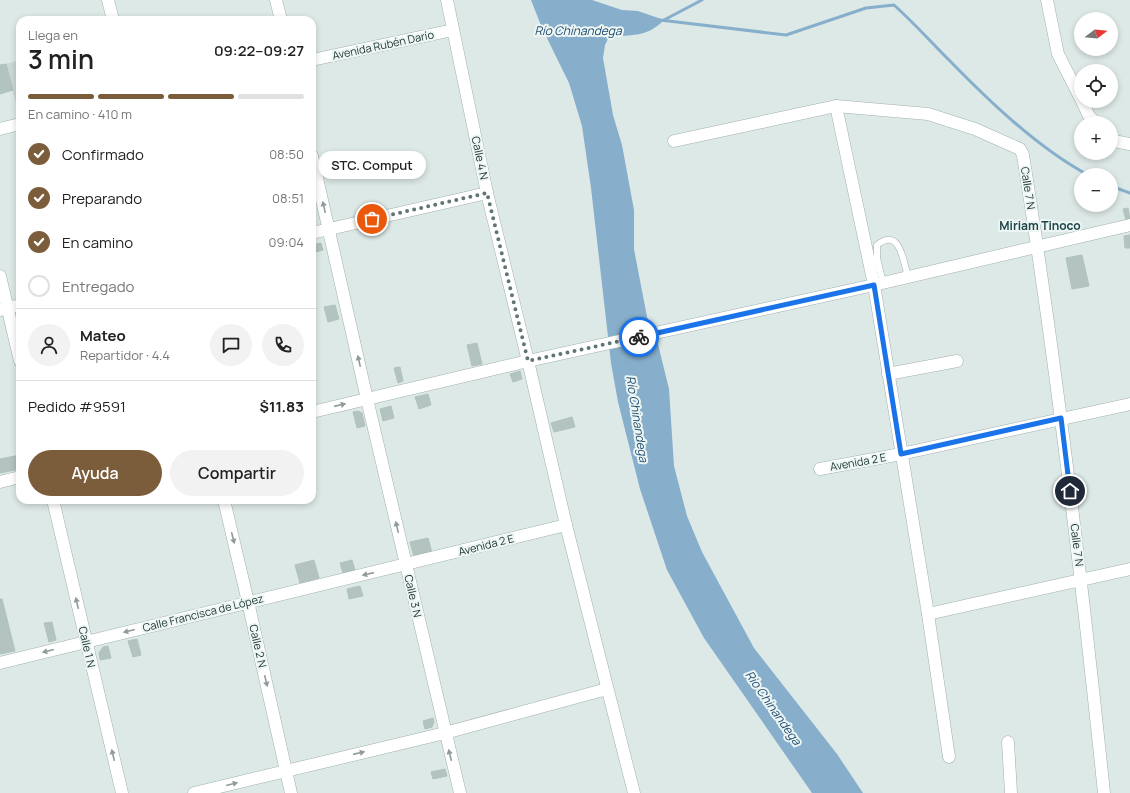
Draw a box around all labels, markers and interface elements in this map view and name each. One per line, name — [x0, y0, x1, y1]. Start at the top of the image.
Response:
north arrow — [1074, 12, 1118, 56]
map controls — [1074, 12, 1118, 212]
water label: Río Chinandega — [534, 22, 623, 39]
text: Llega en — [28, 26, 78, 44]
street label: Avenida Rubén Darío — [331, 26, 436, 63]
text: 09:22–09:27 — [214, 40, 304, 61]
text: 3 min — [28, 41, 94, 77]
button: locate — [1074, 64, 1118, 108]
text: En camino · 410 m — [28, 105, 132, 123]
button: + — [1074, 116, 1118, 160]
street label: Calle 4 N — [469, 135, 492, 181]
icon: check — [28, 143, 50, 165]
text: Confirmado — [62, 144, 144, 165]
text: 08:50 — [269, 145, 304, 163]
callout: STC. Comput — [318, 151, 426, 179]
text: STC. Comput — [331, 156, 413, 174]
street label: Calle 7 N — [1018, 166, 1039, 210]
button: − — [1074, 168, 1118, 212]
icon: check — [28, 187, 50, 209]
text: Preparando — [62, 188, 142, 209]
text: 08:51 — [272, 189, 304, 207]
one-way arrow — [321, 201, 327, 213]
pin — [355, 202, 389, 236]
icon: bag — [361, 208, 383, 230]
district label: Miriam Tinoco — [999, 217, 1081, 234]
icon: check — [28, 231, 50, 253]
text: En camino — [62, 232, 133, 253]
text: 09:04 — [269, 233, 304, 251]
text: Entregado — [62, 276, 134, 297]
courier — [619, 317, 659, 357]
button: person — [28, 324, 70, 366]
button: chat — [210, 324, 252, 366]
button: phone — [262, 324, 304, 366]
text: Mateo — [80, 325, 126, 346]
icon: bike — [628, 326, 650, 348]
text: Repartidor · 4.4 — [80, 346, 170, 364]
one-way arrow — [355, 355, 361, 367]
water label: Río Chinandega — [622, 375, 653, 465]
text: Pedido #9591 — [28, 396, 126, 417]
text: $11.83 — [260, 396, 304, 417]
one-way arrow — [334, 402, 346, 408]
street label: Avenida 2 E — [829, 449, 887, 474]
button: Ayuda — [28, 450, 162, 496]
button: Compartir — [170, 450, 304, 496]
pin — [1053, 474, 1087, 508]
icon: home — [1059, 480, 1081, 502]
one-way arrow — [394, 521, 400, 534]
street label: Calle 7 N — [1067, 523, 1088, 567]
street label: Avenida 2 E — [456, 530, 515, 559]
one-way arrow — [230, 532, 236, 544]
one-way arrow — [362, 572, 374, 578]
street label: Calle 3 N — [401, 573, 426, 619]
street label: Calle Francisca de López — [141, 590, 265, 635]
one-way arrow — [74, 597, 80, 610]
street label: Calle 2 N — [246, 623, 271, 669]
street label: Calle 1 N — [75, 625, 99, 669]
one-way arrow — [123, 628, 135, 634]
one-way arrow — [42, 648, 54, 654]
water label: Río Chinandega — [741, 667, 806, 749]
one-way arrow — [264, 674, 270, 687]
one-way arrow — [110, 749, 116, 761]
one-way arrow — [447, 749, 453, 761]
one-way arrow — [353, 750, 365, 756]
one-way arrow — [226, 780, 239, 786]

